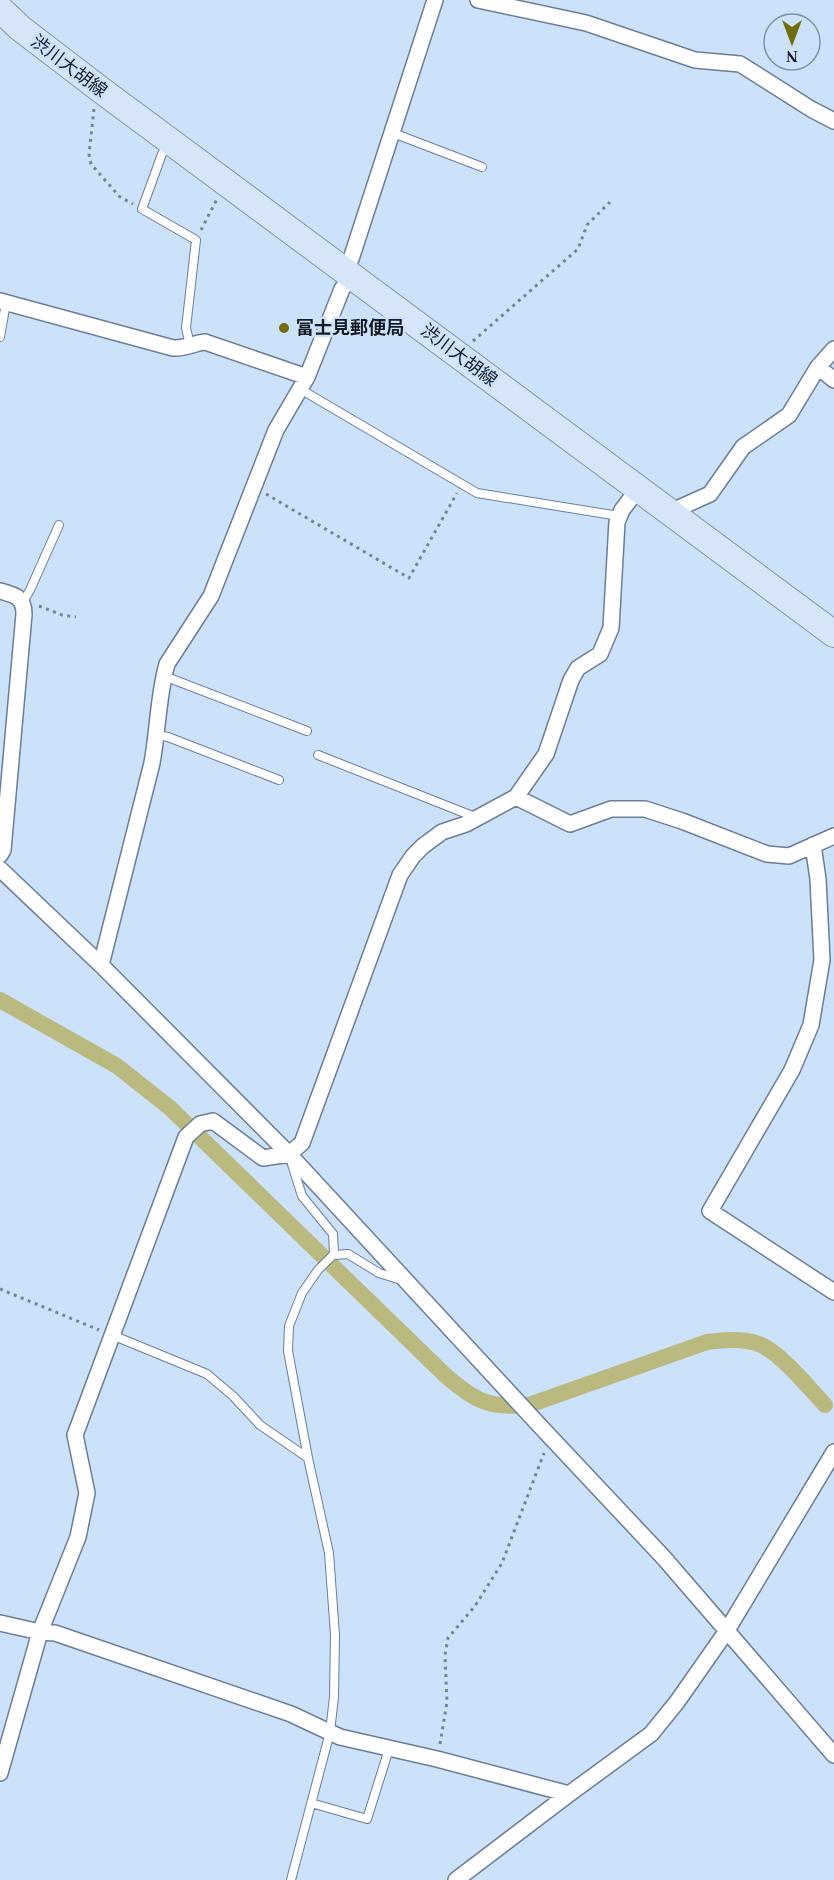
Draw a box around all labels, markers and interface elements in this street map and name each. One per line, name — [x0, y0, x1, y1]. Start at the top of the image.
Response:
north arrow — [762, 12, 822, 72]
street label: 渋川大胡線 — [27, 31, 111, 101]
text: N — [786, 48, 798, 65]
place label: 富士見郵便局 — [296, 318, 404, 338]
street label: 渋川大胡線 — [417, 320, 501, 390]
marker: 富士見郵便局 — [277, 321, 291, 335]

